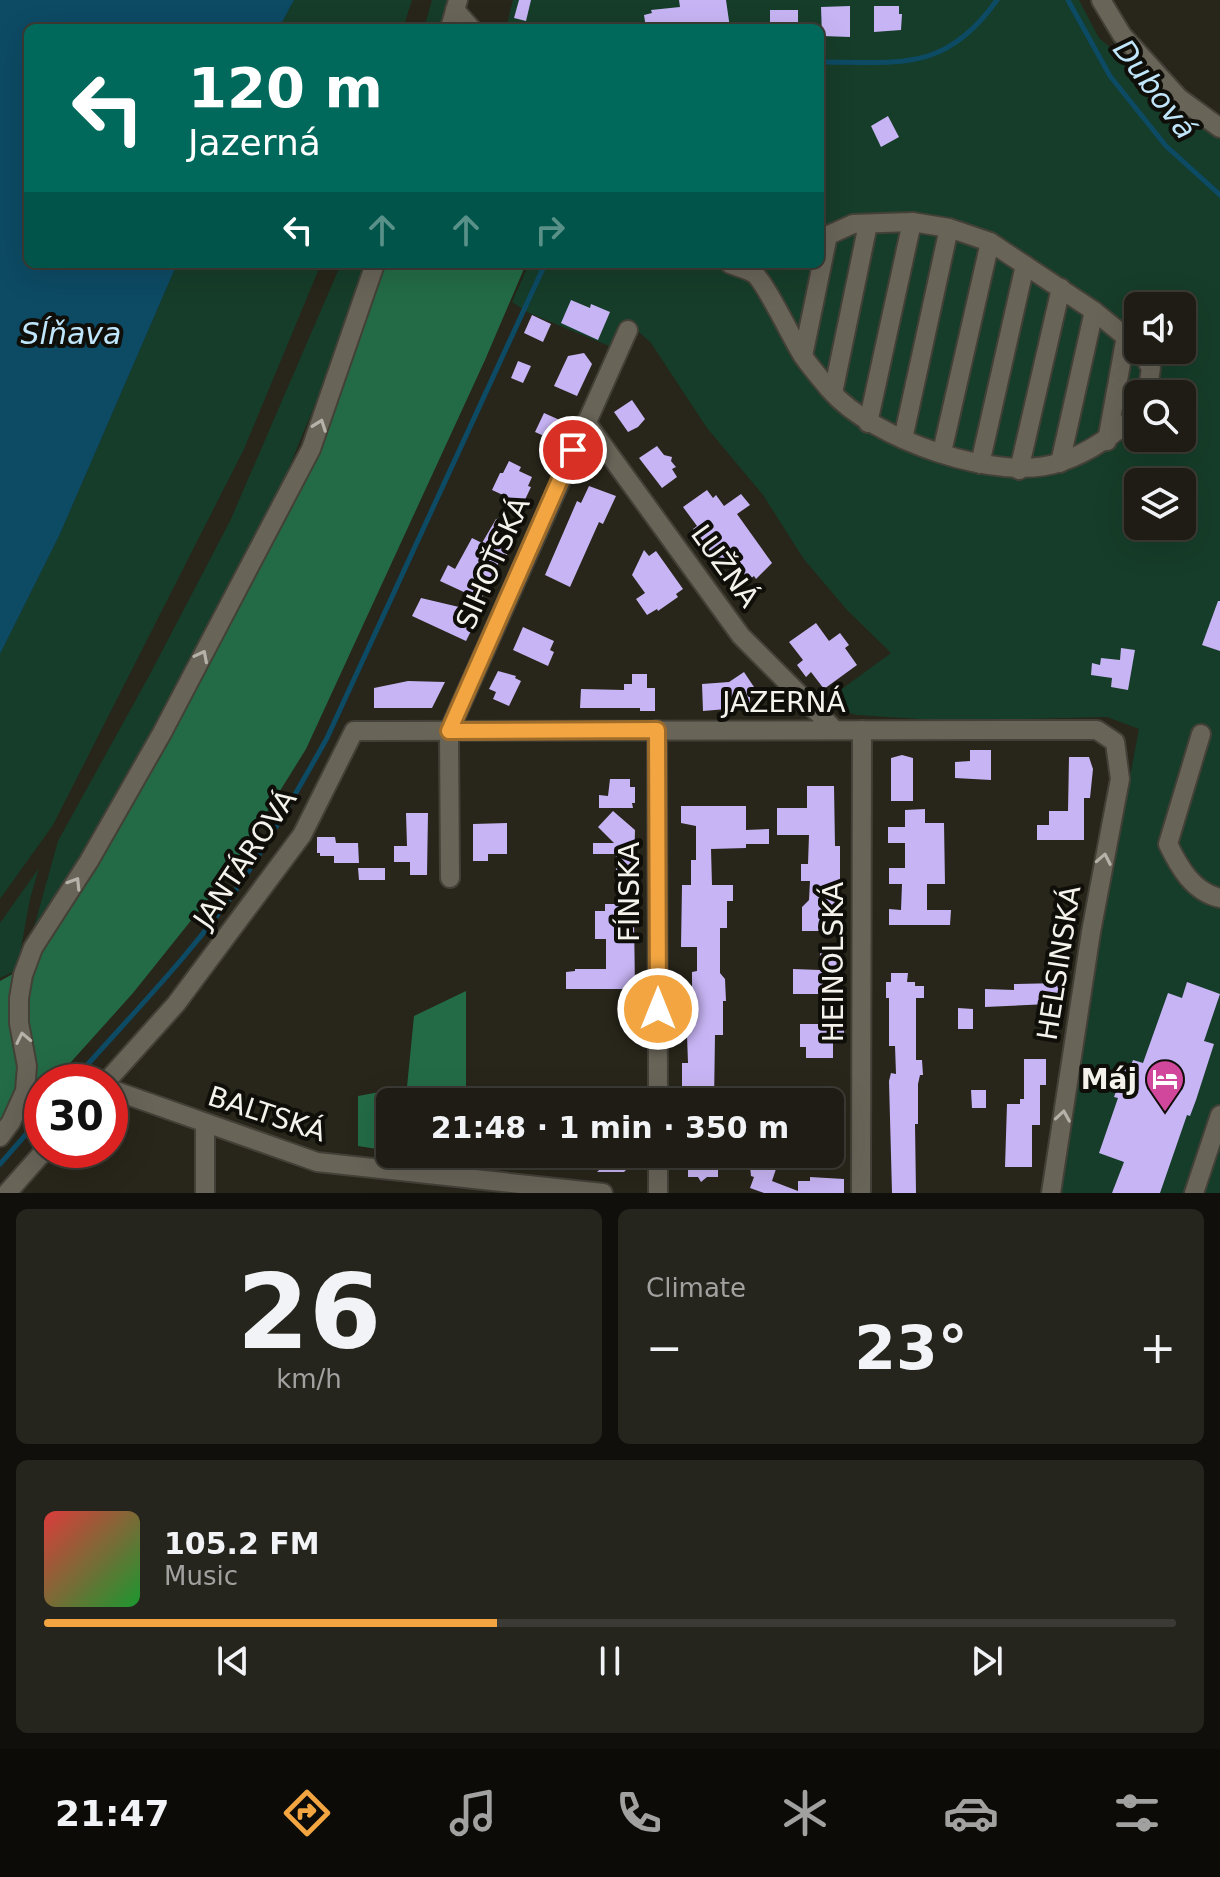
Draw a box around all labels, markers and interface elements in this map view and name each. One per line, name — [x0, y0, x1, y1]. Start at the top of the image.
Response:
water label: Dubová — [1106, 32, 1204, 146]
text: 120 m — [188, 55, 383, 120]
icon: left — [56, 56, 160, 160]
text: Jazerná — [188, 122, 321, 163]
icon: left — [276, 208, 320, 252]
icon: ahead — [360, 208, 404, 252]
icon: ahead — [444, 208, 488, 252]
icon: right — [528, 208, 572, 252]
map controls — [1124, 292, 1196, 540]
button: sound — [1124, 292, 1196, 364]
water label: Sĺňava — [21, 316, 121, 351]
button: search — [1124, 380, 1196, 452]
pin — [539, 416, 607, 484]
one-way arrow — [310, 418, 326, 432]
icon: arrive — [551, 428, 595, 472]
button: layers — [1124, 468, 1196, 540]
street label: SIHOŤSKÁ — [448, 491, 537, 634]
street label: LUŽNÁ — [684, 518, 767, 614]
one-way arrow — [192, 650, 208, 665]
street label: JAZERNÁ — [720, 685, 846, 719]
street label: JANTÁROVÁ — [185, 783, 303, 936]
street label: FÍNSKA — [612, 842, 646, 942]
one-way arrow — [1095, 853, 1112, 866]
one-way arrow — [66, 877, 81, 892]
street label: HEINOLSKÁ — [816, 882, 850, 1042]
street label: HELSINSKÁ — [1030, 883, 1088, 1043]
position arrow — [616, 967, 700, 1051]
one-way arrow — [15, 1031, 32, 1044]
hotel icon: Máj — [1144, 1058, 1186, 1113]
place label: Máj — [1081, 1063, 1137, 1096]
speed limit sign: 30 — [24, 1064, 128, 1168]
street label: BALTSKÁ — [204, 1079, 330, 1149]
one-way arrow — [1054, 1109, 1071, 1123]
text: 21:48 · 1 min · 350 m — [431, 1110, 789, 1145]
text: 26 — [237, 1251, 381, 1373]
text: Climate — [646, 1273, 746, 1303]
text: 23° — [854, 1313, 968, 1383]
text: − — [646, 1322, 683, 1373]
text: + — [1139, 1322, 1176, 1373]
text: km/h — [276, 1364, 342, 1394]
text: 105.2 FM — [164, 1526, 320, 1561]
text: Music — [164, 1561, 238, 1591]
icon: previous — [211, 1639, 255, 1683]
icon: pause — [588, 1639, 632, 1683]
icon: next — [965, 1639, 1009, 1683]
icon: directions — [279, 1785, 335, 1841]
icon: music — [445, 1785, 501, 1841]
icon: phone — [611, 1785, 667, 1841]
icon: climate — [777, 1785, 833, 1841]
icon: car — [943, 1785, 999, 1841]
icon: filters — [1109, 1785, 1165, 1841]
text: 21:47 — [55, 1793, 170, 1834]

